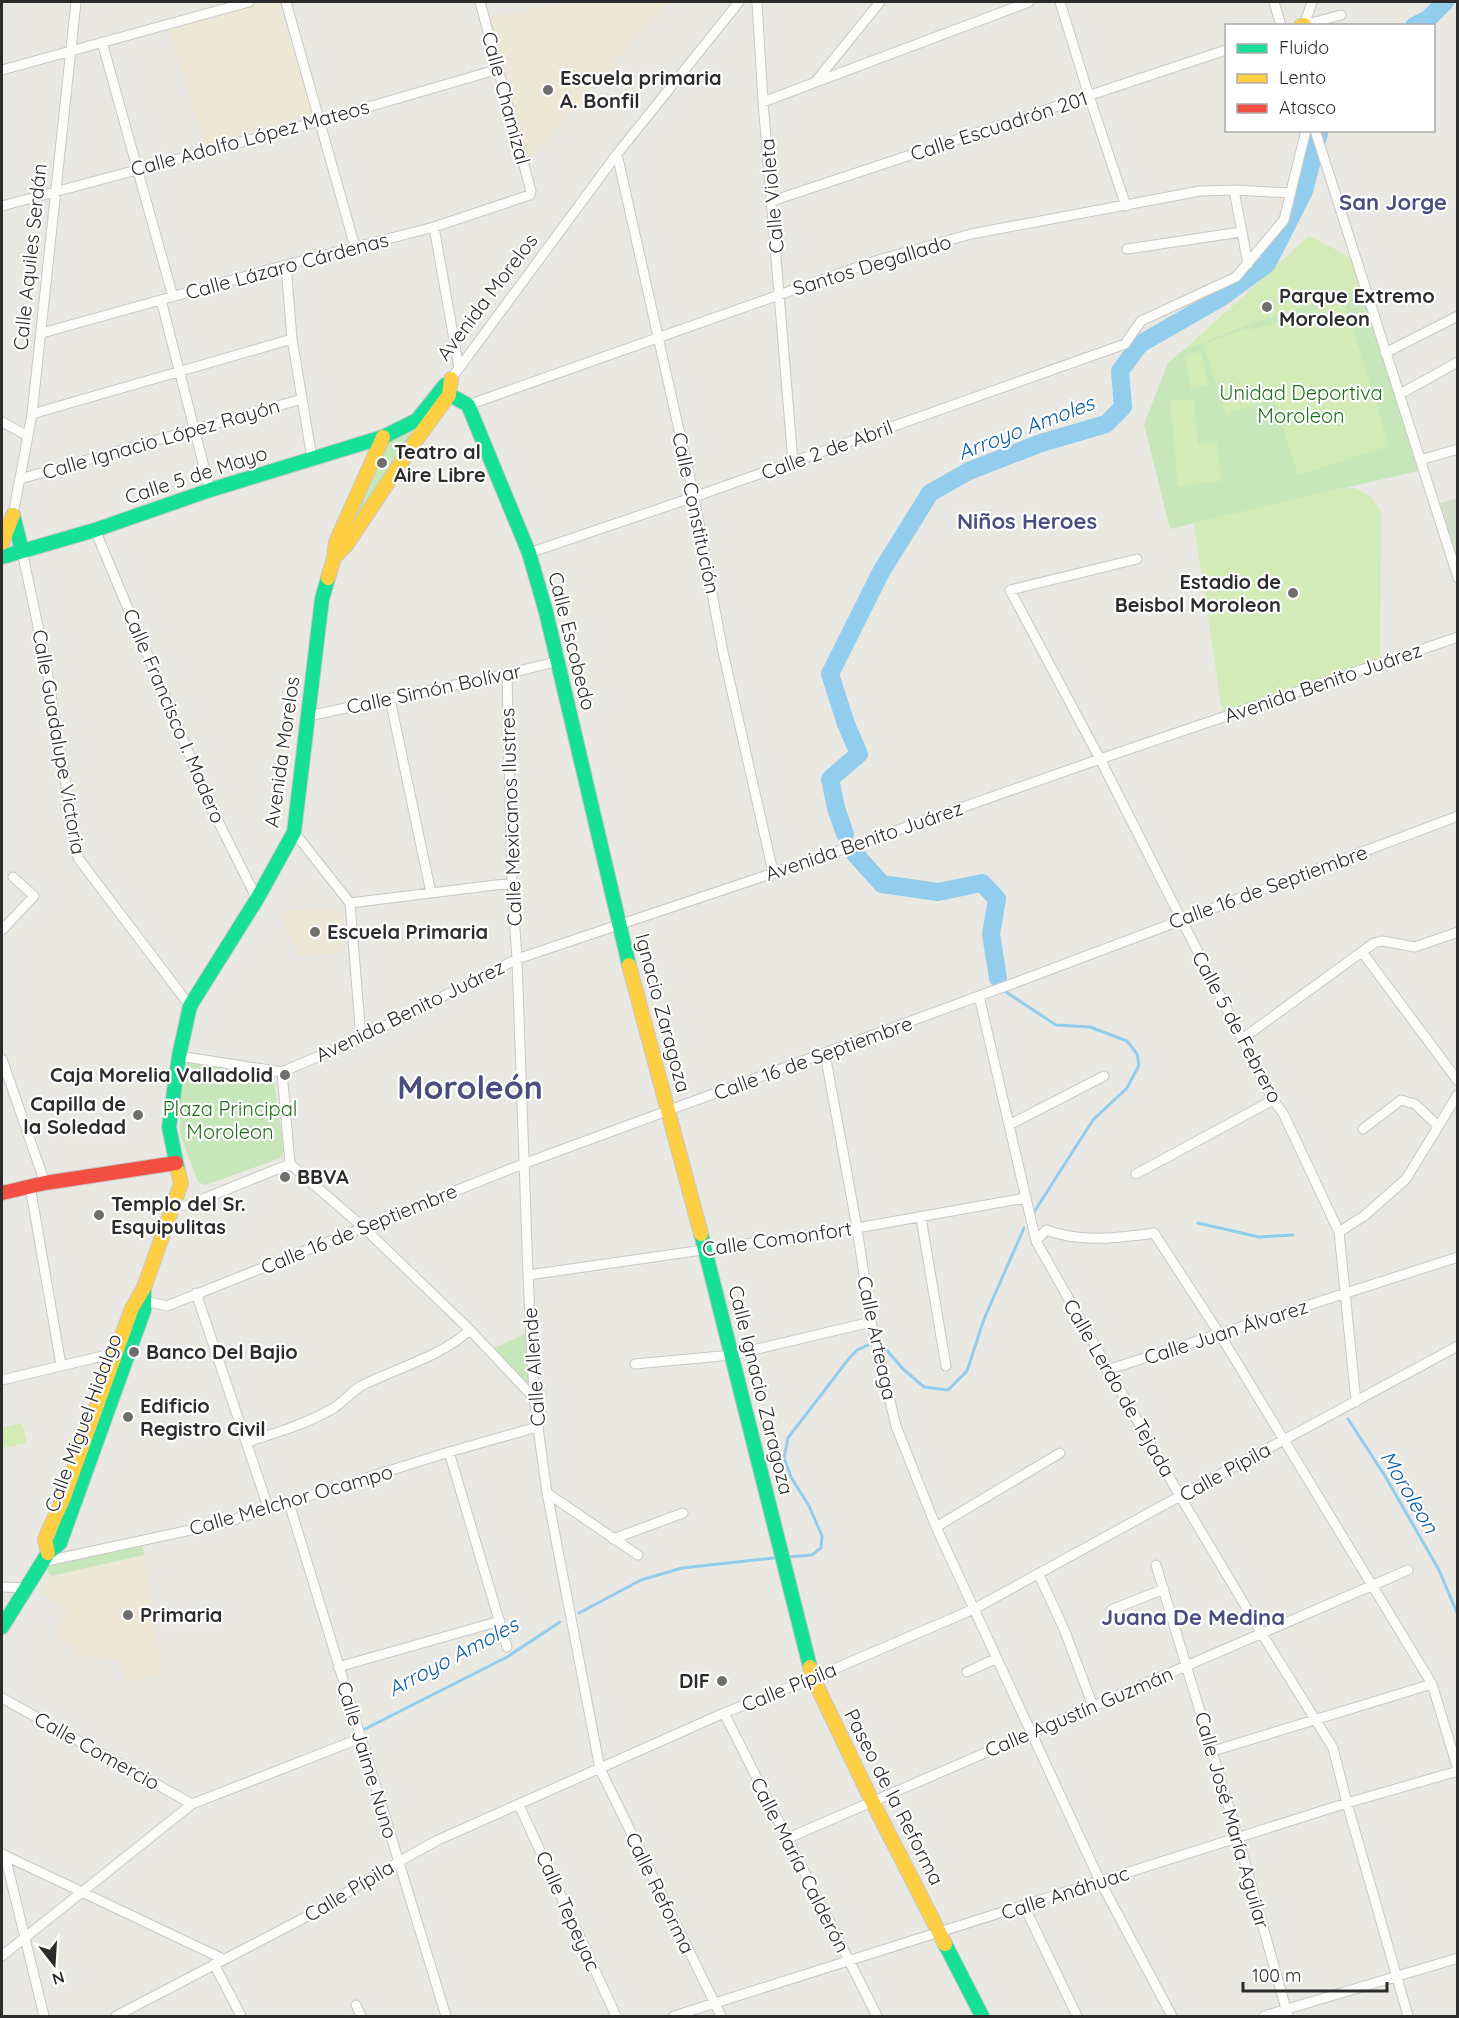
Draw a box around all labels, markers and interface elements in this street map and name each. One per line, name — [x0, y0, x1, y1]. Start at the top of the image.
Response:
legend — [1225, 24, 1435, 132]
street label: Calle Chamizal — [477, 29, 536, 167]
text: Fluido — [1279, 36, 1329, 59]
place label: Escuela primaria A. Bonfil — [560, 65, 722, 113]
text: Lento — [1279, 66, 1326, 89]
marker: Escuela primaria A. Bonfil — [541, 83, 555, 97]
street label: Calle Escuadrón 201 — [907, 85, 1091, 166]
street label: Calle Adolfo López Mateos — [128, 94, 372, 181]
text: Atasco — [1279, 96, 1336, 119]
street label: Calle Violeta — [754, 138, 789, 255]
street label: Calle Aquiles Serdán — [7, 162, 52, 352]
district label: San Jorge — [1339, 188, 1447, 216]
street label: Calle Lázaro Cárdenas — [183, 226, 391, 305]
street label: Avenida Morelos — [431, 228, 543, 365]
street label: Santos Degallado — [790, 229, 954, 300]
place label: Parque Extremo Moroleon — [1279, 283, 1435, 331]
marker: Parque Extremo Moroleon — [1260, 300, 1274, 314]
park label: Unidad Deportiva Moroleon — [1219, 380, 1383, 428]
water label: Arroyo Amoles — [954, 389, 1099, 465]
street label: Calle Ignacio López Rayón — [39, 393, 283, 484]
street label: Calle 2 de Abril — [758, 414, 896, 485]
street label: Calle Constitución — [667, 430, 726, 596]
place label: Teatro al Aire Libre — [394, 439, 486, 487]
street label: Calle 5 de Mayo — [122, 440, 270, 509]
marker: Teatro al Aire Libre — [375, 456, 389, 470]
district label: Niños Heroes — [957, 507, 1097, 535]
street label: Calle Escobedo — [543, 569, 602, 713]
place label: Estadio de Beisbol Moroleon — [1115, 569, 1281, 617]
marker: Estadio de Beisbol Moroleon — [1286, 586, 1300, 600]
street label: Calle Francisco I. Madero — [118, 605, 231, 827]
street label: Calle Guadalupe Victoria — [27, 627, 92, 856]
street label: Avenida Benito Juárez — [1221, 637, 1425, 728]
street label: Calle Simón Bolívar — [344, 658, 524, 719]
street label: Avenida Morelos — [258, 675, 305, 829]
street label: Calle Mexicanos Ilustres — [494, 707, 527, 927]
street label: Avenida Benito Juárez — [762, 795, 966, 886]
street label: Calle 16 de Septiembre — [1165, 839, 1370, 934]
place label: Escuela Primaria — [327, 919, 488, 944]
marker: Escuela Primaria — [308, 925, 322, 939]
street label: Ignacio Zaragoza — [630, 931, 697, 1095]
street label: Calle 5 de Febrero — [1187, 946, 1288, 1107]
street label: Avenida Benito Juárez — [311, 954, 508, 1067]
street label: Calle 16 de Septiembre — [710, 1010, 915, 1105]
place label: Caja Morelia Valladolid — [50, 1062, 273, 1087]
district label: Moroleón — [397, 1067, 543, 1107]
marker: Caja Morelia Valladolid — [278, 1068, 292, 1082]
place label: Capilla de la Soledad — [23, 1091, 126, 1139]
park label: Plaza Principal Moroleon — [163, 1096, 297, 1144]
marker: Capilla de la Soledad — [131, 1108, 145, 1122]
place label: BBVA — [297, 1164, 349, 1189]
marker: BBVA — [278, 1170, 292, 1184]
street label: Calle 16 de Septiembre — [257, 1178, 461, 1279]
place label: Templo del Sr. Esquipulitas — [111, 1191, 246, 1239]
marker: Templo del Sr. Esquipulitas — [92, 1208, 106, 1222]
street label: Calle Comonfort — [700, 1216, 854, 1261]
street label: Calle Arteaga — [852, 1274, 903, 1402]
street label: Calle Ignacio Zaragoza — [723, 1283, 800, 1497]
street label: Calle Juan Álvarez — [1141, 1293, 1311, 1370]
street label: Calle Lerdo de Tejada — [1058, 1294, 1181, 1481]
street label: Calle Allende — [517, 1307, 550, 1427]
street label: Calle Miguel Hidalgo — [39, 1330, 126, 1516]
place label: Banco Del Bajio — [146, 1339, 298, 1364]
marker: Banco Del Bajio — [127, 1345, 141, 1359]
place label: Edificio Registro Civil — [140, 1393, 266, 1441]
marker: Edificio Registro Civil — [121, 1410, 135, 1424]
street label: Calle Pípila — [1175, 1436, 1275, 1507]
water label: Moroleon — [1375, 1446, 1445, 1538]
street label: Calle Melchor Ocampo — [186, 1458, 396, 1541]
place label: Primaria — [140, 1602, 222, 1627]
district label: Juana De Medina — [1101, 1603, 1285, 1631]
marker: Primaria — [121, 1608, 135, 1622]
water label: Arroyo Amoles — [383, 1610, 523, 1701]
street label: Calle Pípila — [738, 1656, 840, 1717]
street label: Calle Agustín Guzmán — [981, 1661, 1177, 1762]
place label: DIF — [679, 1668, 710, 1693]
marker: DIF — [715, 1674, 729, 1688]
street label: Calle Jaime Nuno — [332, 1678, 403, 1842]
street label: Paseo de la Reforma — [839, 1704, 950, 1889]
street label: Calle Comercio — [30, 1706, 164, 1795]
street label: Calle José María Aguilar — [1190, 1709, 1275, 1931]
street label: Calle María Calderón — [745, 1773, 856, 1957]
street label: Calle Reforma — [620, 1828, 701, 1958]
street label: Calle Tepeyac — [531, 1847, 606, 1975]
street label: Calle Pípila — [299, 1854, 398, 1927]
street label: Calle Anáhuac — [998, 1860, 1132, 1925]
north arrow — [24, 1934, 84, 1994]
scale bar — [1243, 1955, 1387, 1993]
text: 100 m — [1252, 1964, 1301, 1987]
text: N — [50, 1967, 67, 1990]

